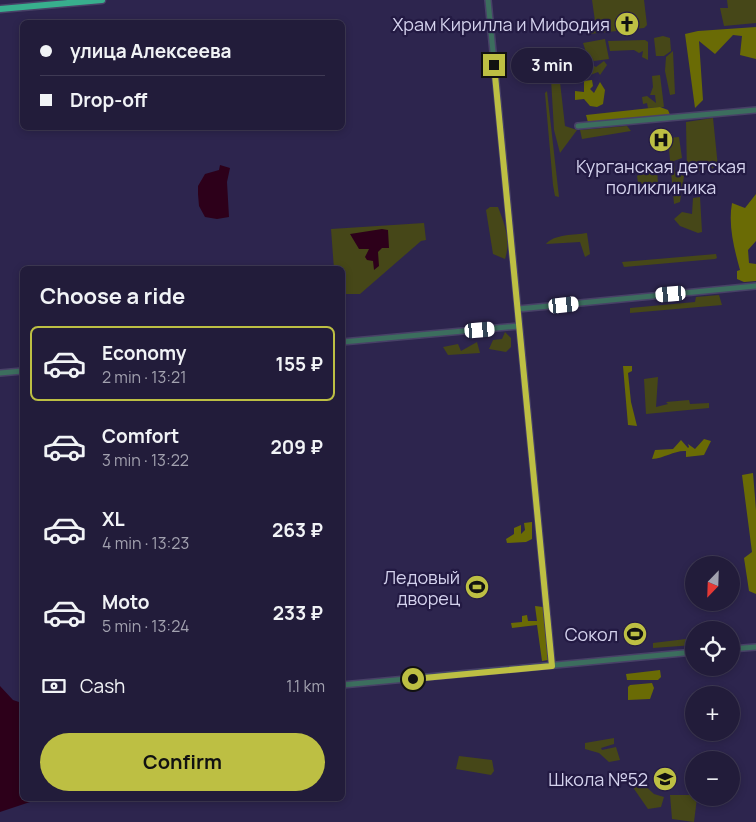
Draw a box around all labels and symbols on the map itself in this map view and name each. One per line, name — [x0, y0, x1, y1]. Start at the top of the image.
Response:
church icon: Храм Кирилла и Мифодия — [614, 11, 640, 37]
place label: Храм Кирилла и Мифодия — [392, 12, 610, 36]
callout: 3 min — [512, 48, 594, 82]
route end — [483, 54, 505, 76]
hospital icon: Курганская детская поликлиника — [648, 127, 674, 153]
place label: Курганская детская поликлиника — [576, 154, 746, 199]
car — [655, 285, 686, 303]
car — [548, 296, 579, 314]
car — [464, 321, 495, 339]
north arrow — [685, 556, 740, 611]
place label: Ледовый дворец — [384, 565, 460, 610]
sports icon: Ледовый дворец — [464, 574, 490, 600]
sports icon: Сокол — [622, 621, 648, 647]
place label: Сокол — [565, 622, 618, 646]
route start — [402, 668, 424, 690]
school or university icon: Школа №52 — [652, 766, 678, 792]
place label: Школа №52 — [548, 767, 648, 791]

